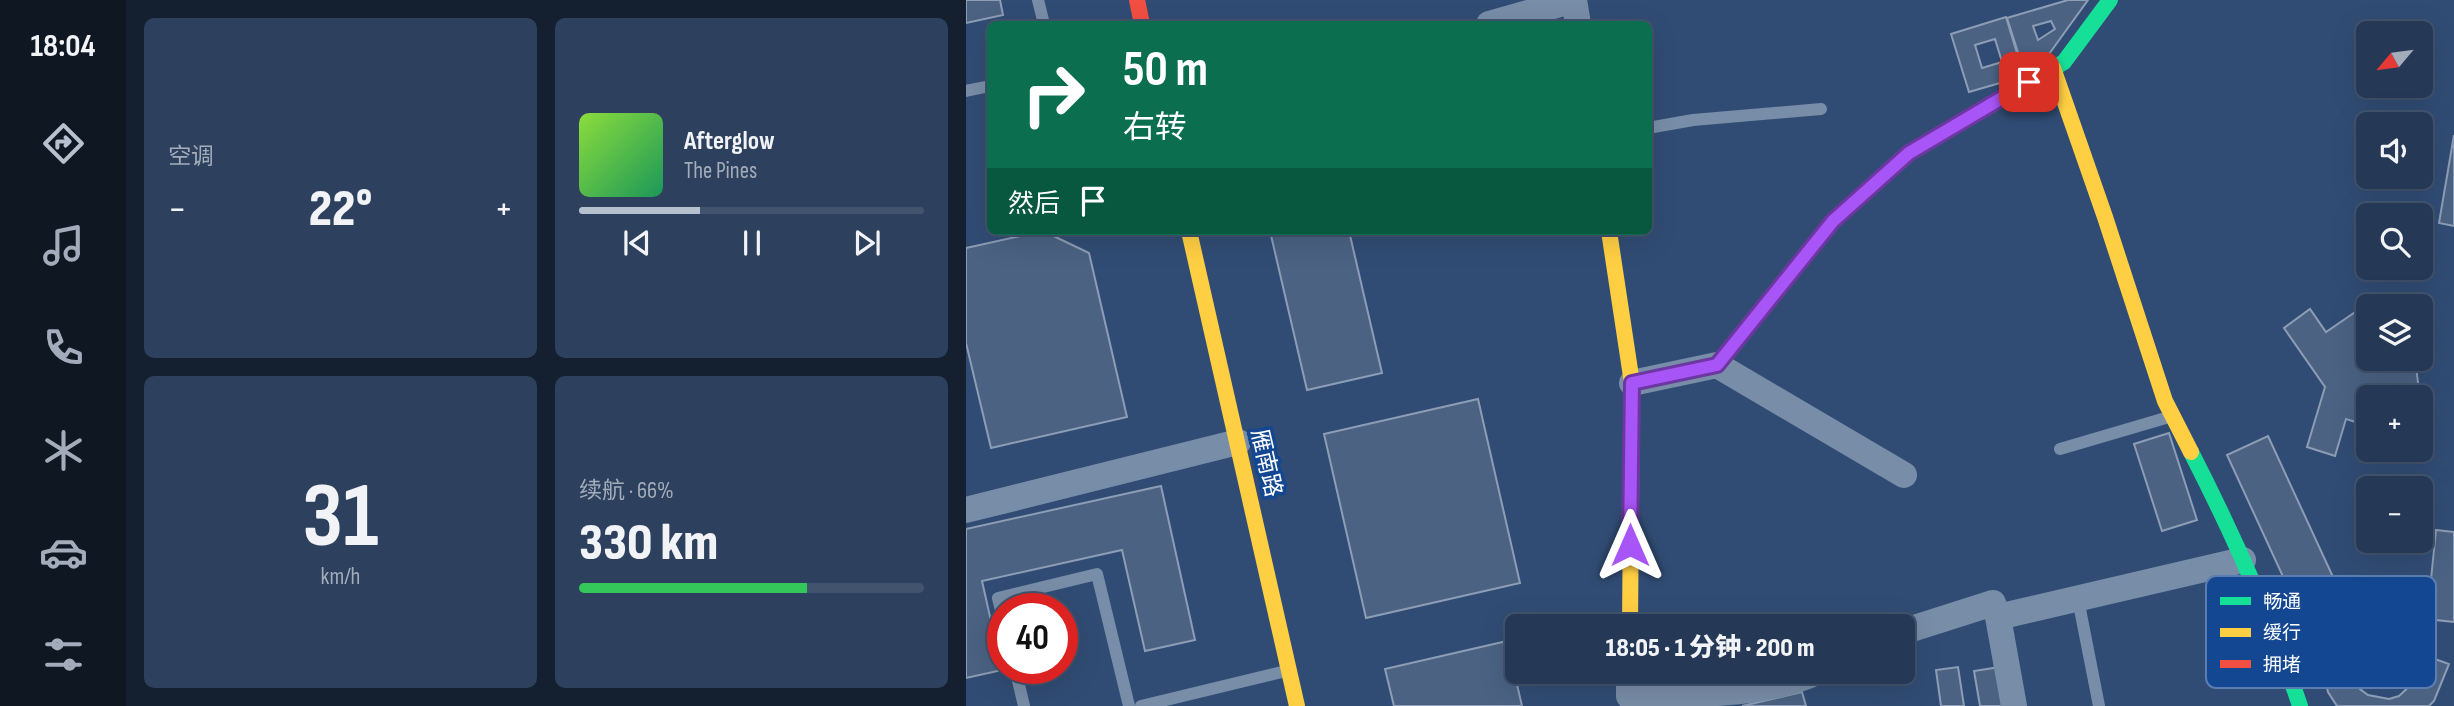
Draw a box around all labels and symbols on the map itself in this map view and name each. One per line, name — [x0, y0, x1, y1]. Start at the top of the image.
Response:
north arrow — [2356, 21, 2432, 98]
pin — [1999, 52, 2059, 112]
street label: 雁南路 — [1245, 426, 1287, 500]
position arrow — [1593, 508, 1667, 582]
legend — [2206, 576, 2436, 688]
text: 畅通 — [2263, 591, 2301, 614]
speed limit sign: 40 — [987, 593, 1078, 684]
text: 缓行 — [2263, 622, 2301, 645]
text: 拥堵 — [2263, 654, 2301, 677]

